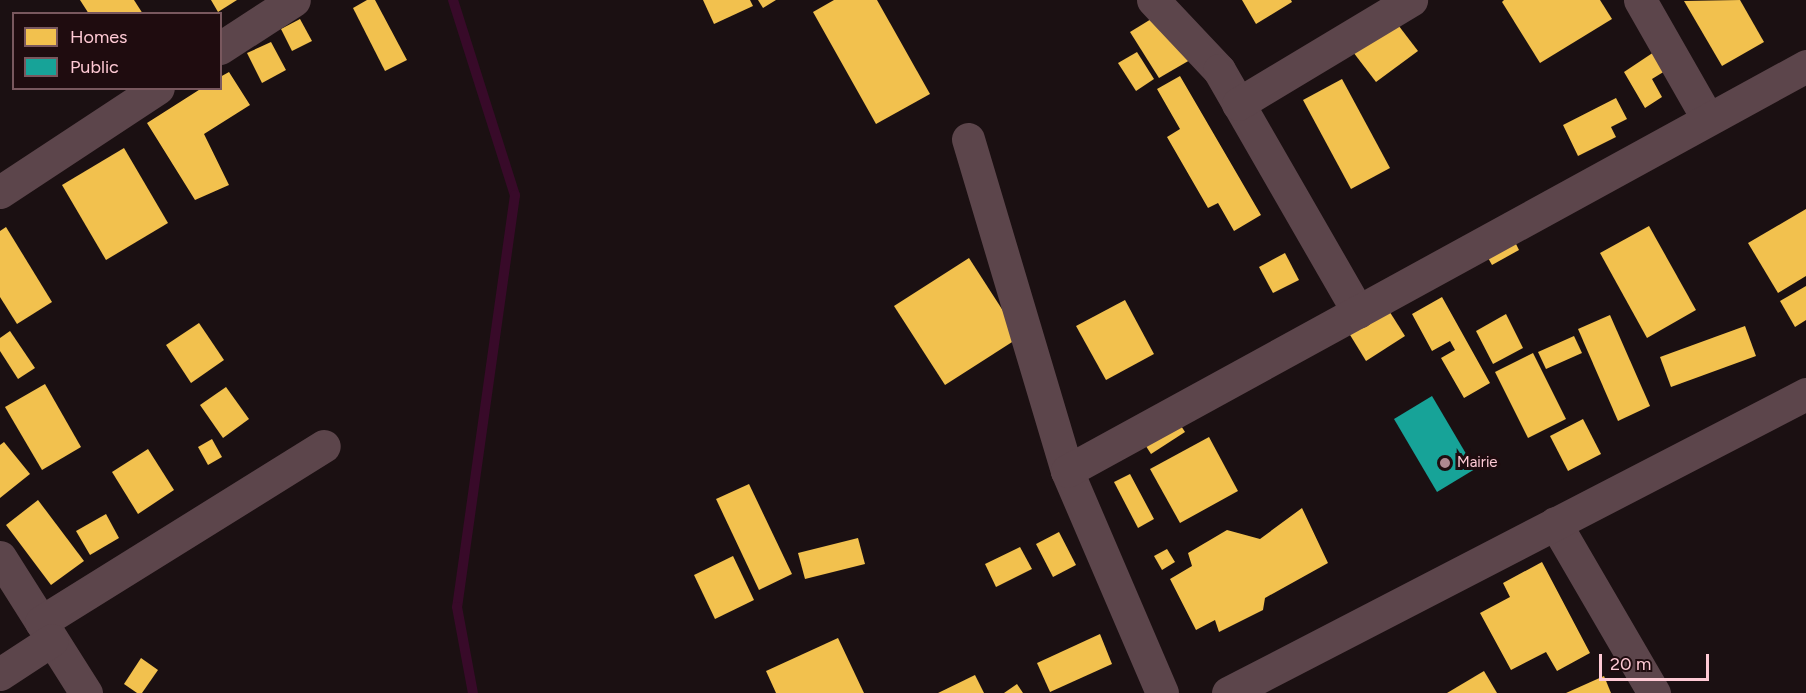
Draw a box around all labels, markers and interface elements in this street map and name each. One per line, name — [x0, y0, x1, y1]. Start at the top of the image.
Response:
legend — [12, 12, 222, 90]
text: Homes — [70, 26, 128, 48]
text: Public — [70, 56, 119, 78]
place label: Mairie — [1457, 454, 1498, 472]
marker: Mairie — [1438, 456, 1452, 470]
scale bar — [1602, 642, 1712, 680]
text: 20 m — [1610, 653, 1651, 675]

